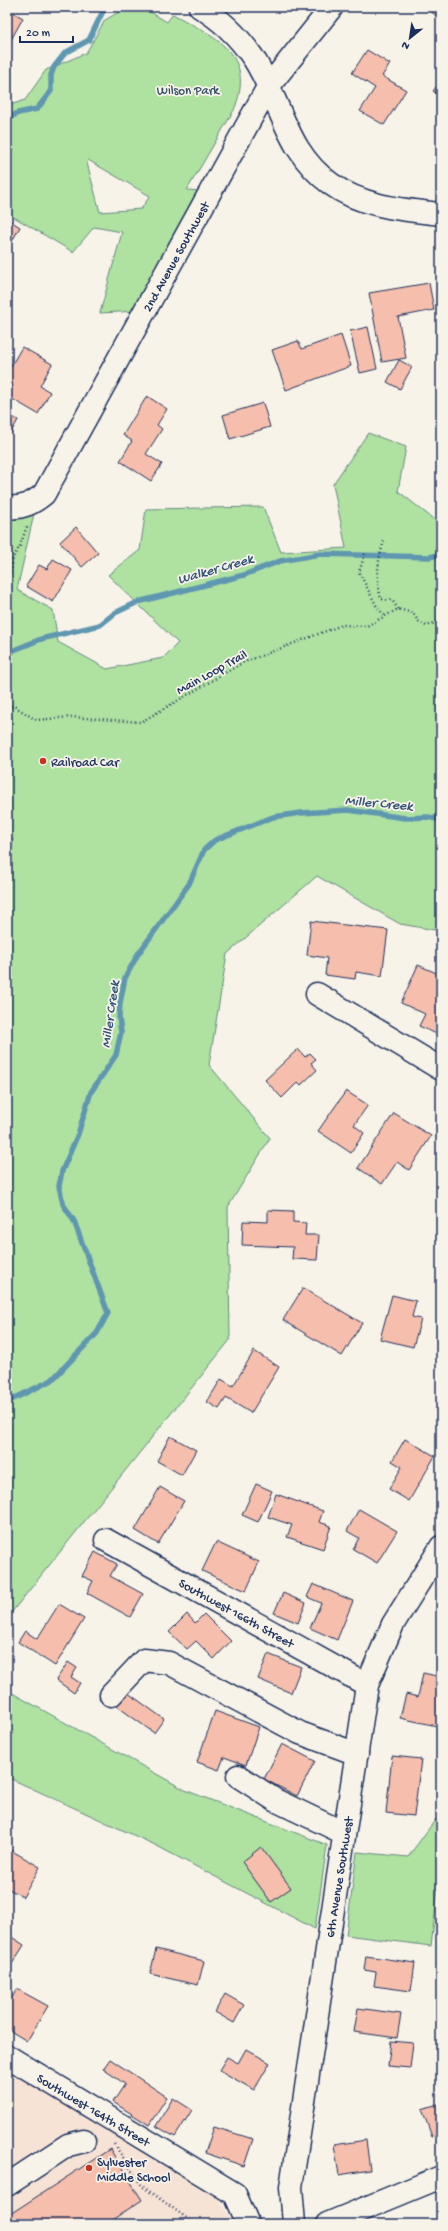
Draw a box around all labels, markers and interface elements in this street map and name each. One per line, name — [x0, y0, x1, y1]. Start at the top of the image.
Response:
scale bar — [20, 18, 73, 44]
north arrow — [390, 18, 430, 58]
text: 20 m — [26, 27, 51, 41]
text: N — [400, 38, 412, 52]
park label: Wilson Park — [157, 84, 220, 99]
street label: 2nd Avenue Southwest — [141, 198, 214, 315]
water label: Walker Creek — [176, 551, 257, 589]
street label: Main Loop Trail — [174, 648, 250, 699]
marker: Railroad Car — [38, 756, 48, 766]
place label: Railroad Car — [51, 756, 120, 771]
water label: Miller Creek — [344, 793, 415, 816]
water label: Miller Creek — [98, 978, 125, 1049]
street label: Southwest 166th Street — [175, 1576, 298, 1653]
street label: 6th Avenue Southwest — [324, 1814, 358, 1939]
street label: Southwest 164th Street — [33, 2071, 153, 2152]
place label: Sylvester Middle School — [97, 2156, 171, 2186]
marker: Sylvester Middle School — [84, 2163, 94, 2173]

